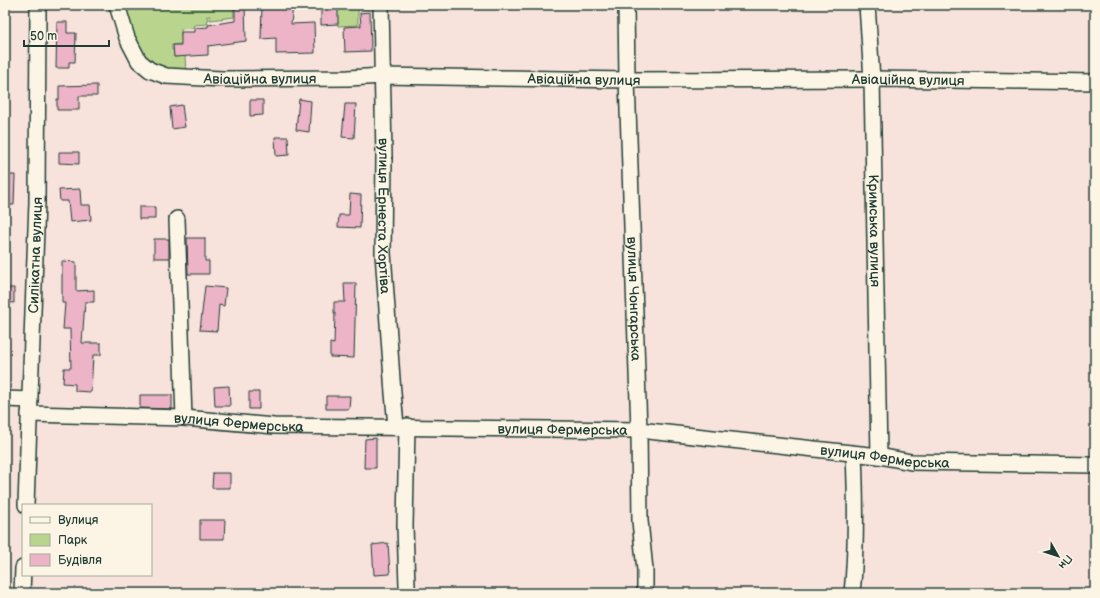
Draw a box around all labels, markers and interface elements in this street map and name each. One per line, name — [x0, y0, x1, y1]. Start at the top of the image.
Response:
scale bar — [24, 22, 109, 48]
text: 50 m — [30, 29, 57, 44]
street label: Авіаційна вулиця — [202, 69, 317, 88]
street label: Авіаційна вулиця — [527, 70, 641, 89]
street label: Авіаційна вулиця — [851, 70, 965, 89]
street label: вулиця Ернеста Хортіва — [374, 138, 394, 295]
street label: Кримська вулиця — [865, 174, 884, 288]
street label: Силікатна вулиця — [24, 197, 46, 314]
street label: вулиця Чонгарська — [624, 236, 645, 362]
street label: вулиця Фермерська — [174, 409, 305, 435]
street label: вулиця Фермерська — [497, 420, 628, 438]
street label: вулиця Фермерська — [819, 441, 951, 471]
legend — [22, 504, 152, 576]
text: Вулиця — [58, 513, 99, 528]
text: Парк — [58, 533, 88, 548]
north arrow — [1038, 536, 1078, 576]
text: Пн — [1056, 552, 1075, 572]
text: Будівля — [58, 553, 102, 568]

